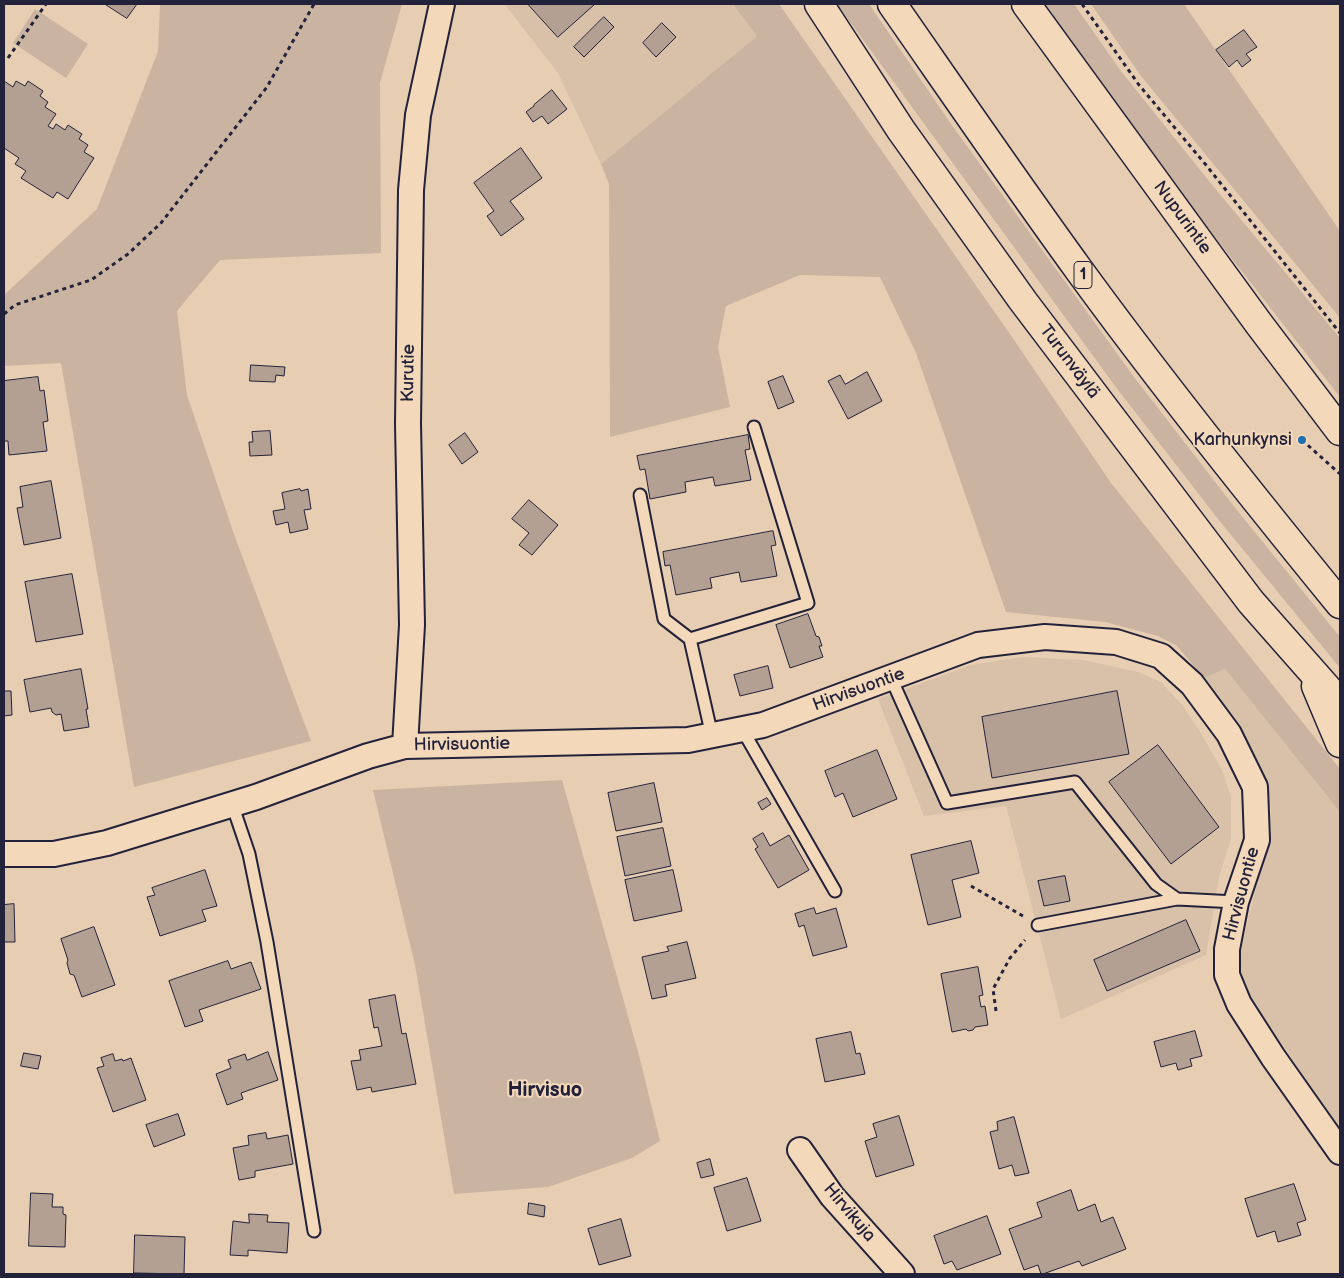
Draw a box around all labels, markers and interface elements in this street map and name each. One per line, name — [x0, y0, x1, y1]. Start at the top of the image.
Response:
street label: Nupurintie — [1148, 177, 1216, 259]
road number: 1 — [1074, 262, 1092, 288]
street label: Turunväylä — [1034, 321, 1104, 403]
street label: Kurutie — [398, 344, 420, 402]
place label: Karhunkynsi — [1193, 429, 1292, 451]
marker: Karhunkynsi — [1296, 434, 1308, 446]
street label: Hirvisuontie — [810, 663, 908, 717]
street label: Hirvisuontie — [414, 733, 510, 757]
street label: Hirvisuontie — [1219, 845, 1265, 943]
district label: Hirvisuo — [508, 1079, 582, 1103]
street label: Hirvikuja — [818, 1179, 880, 1247]

